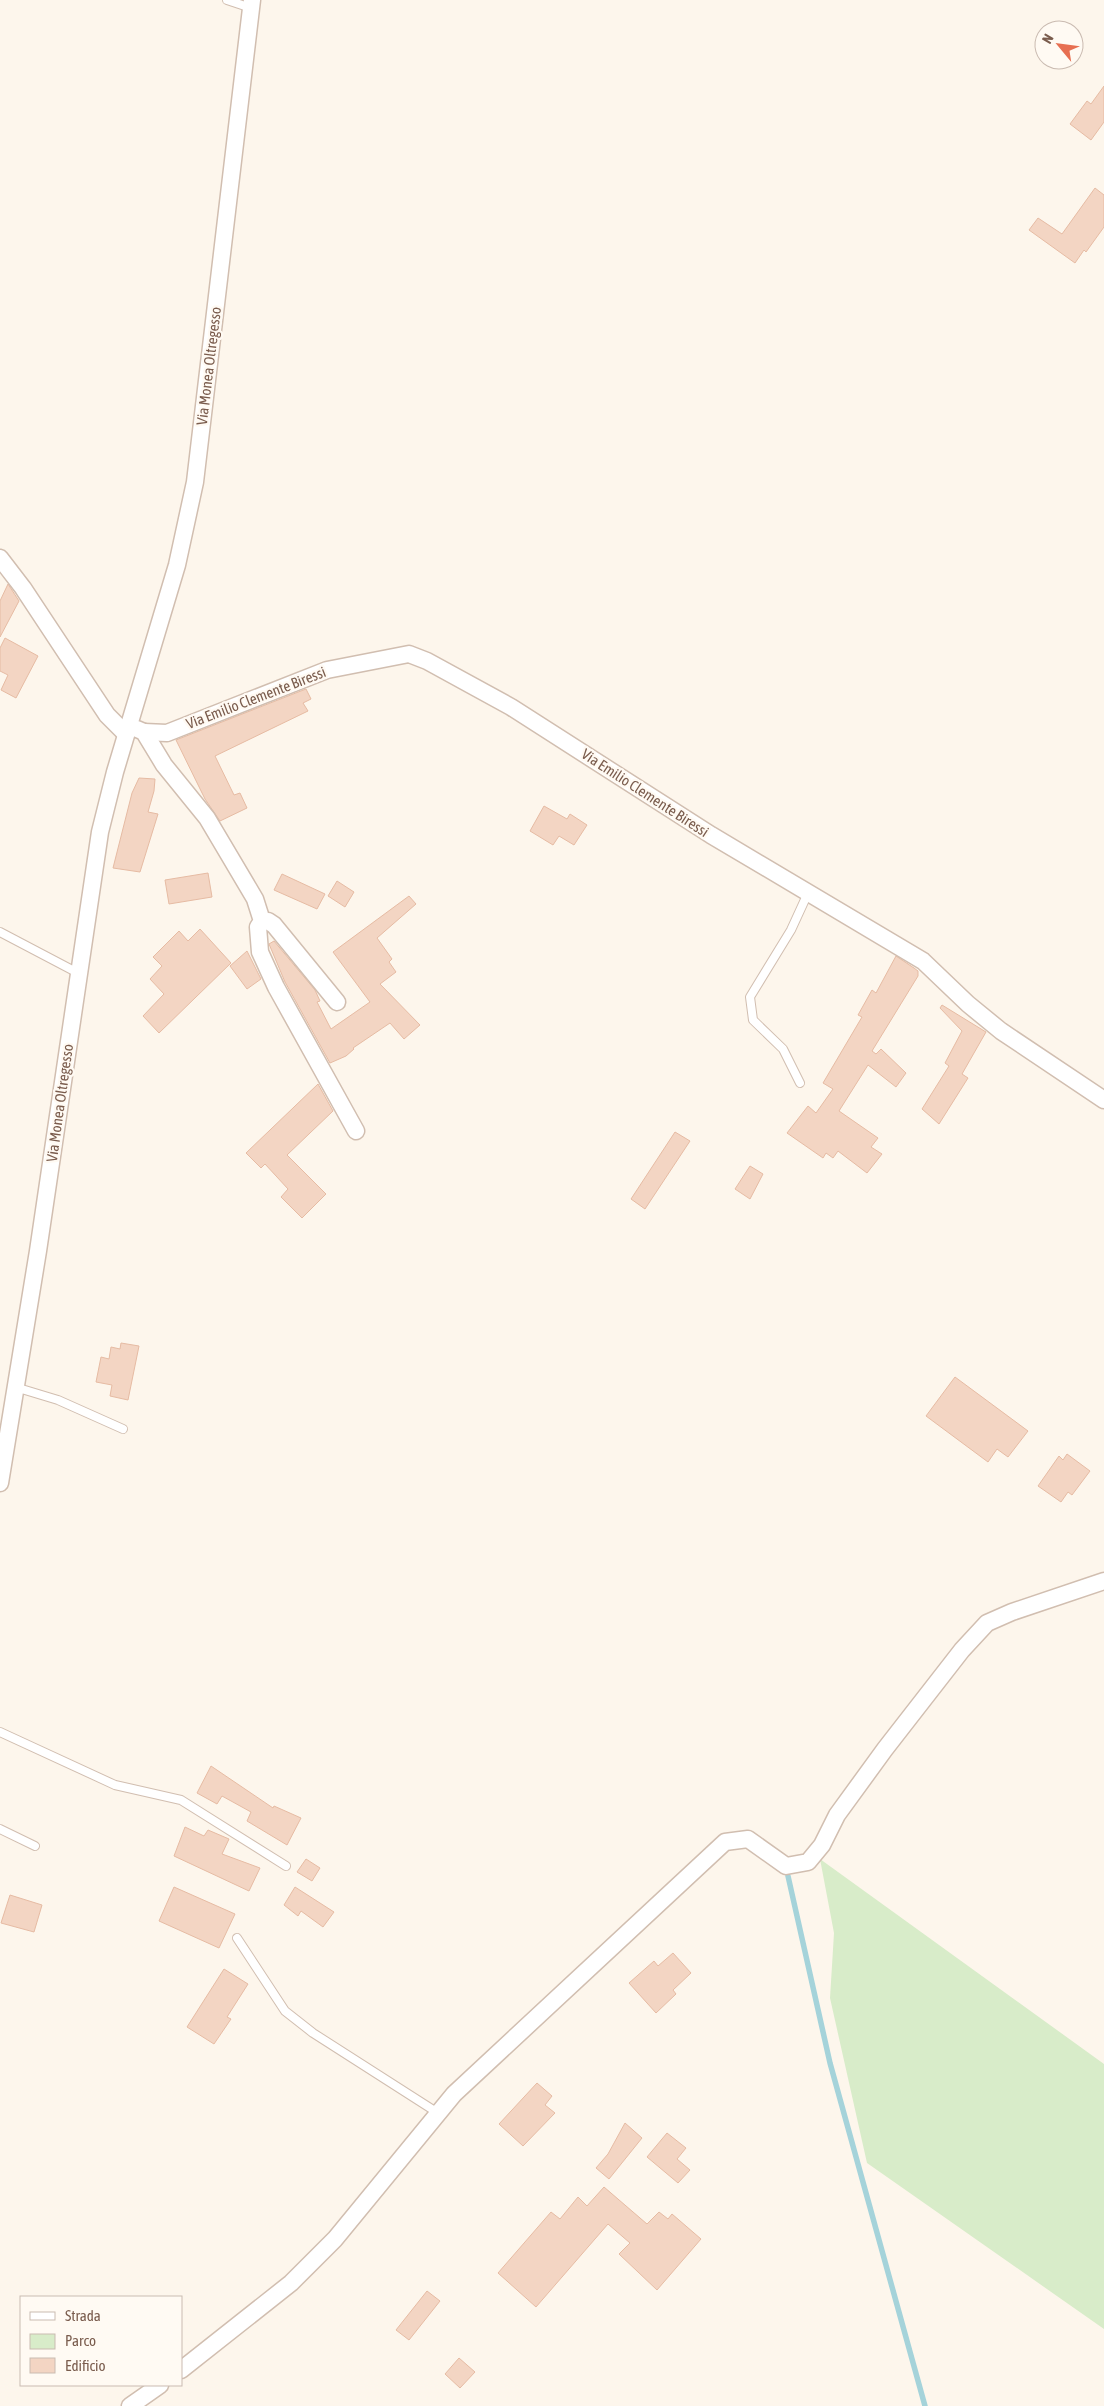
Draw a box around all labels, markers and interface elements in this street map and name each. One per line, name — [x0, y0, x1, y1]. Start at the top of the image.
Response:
north arrow — [1034, 20, 1084, 70]
text: N — [1039, 31, 1057, 46]
street label: Via Monea Oltregesso — [193, 306, 224, 426]
street label: Via Emilio Clemente Biressi — [184, 663, 328, 732]
street label: Via Emilio Clemente Biressi — [579, 745, 712, 840]
street label: Via Monea Oltregesso — [43, 1043, 76, 1163]
legend — [20, 2296, 182, 2386]
text: Strada — [65, 2307, 101, 2324]
text: Parco — [65, 2332, 96, 2349]
text: Edificio — [65, 2357, 106, 2374]

